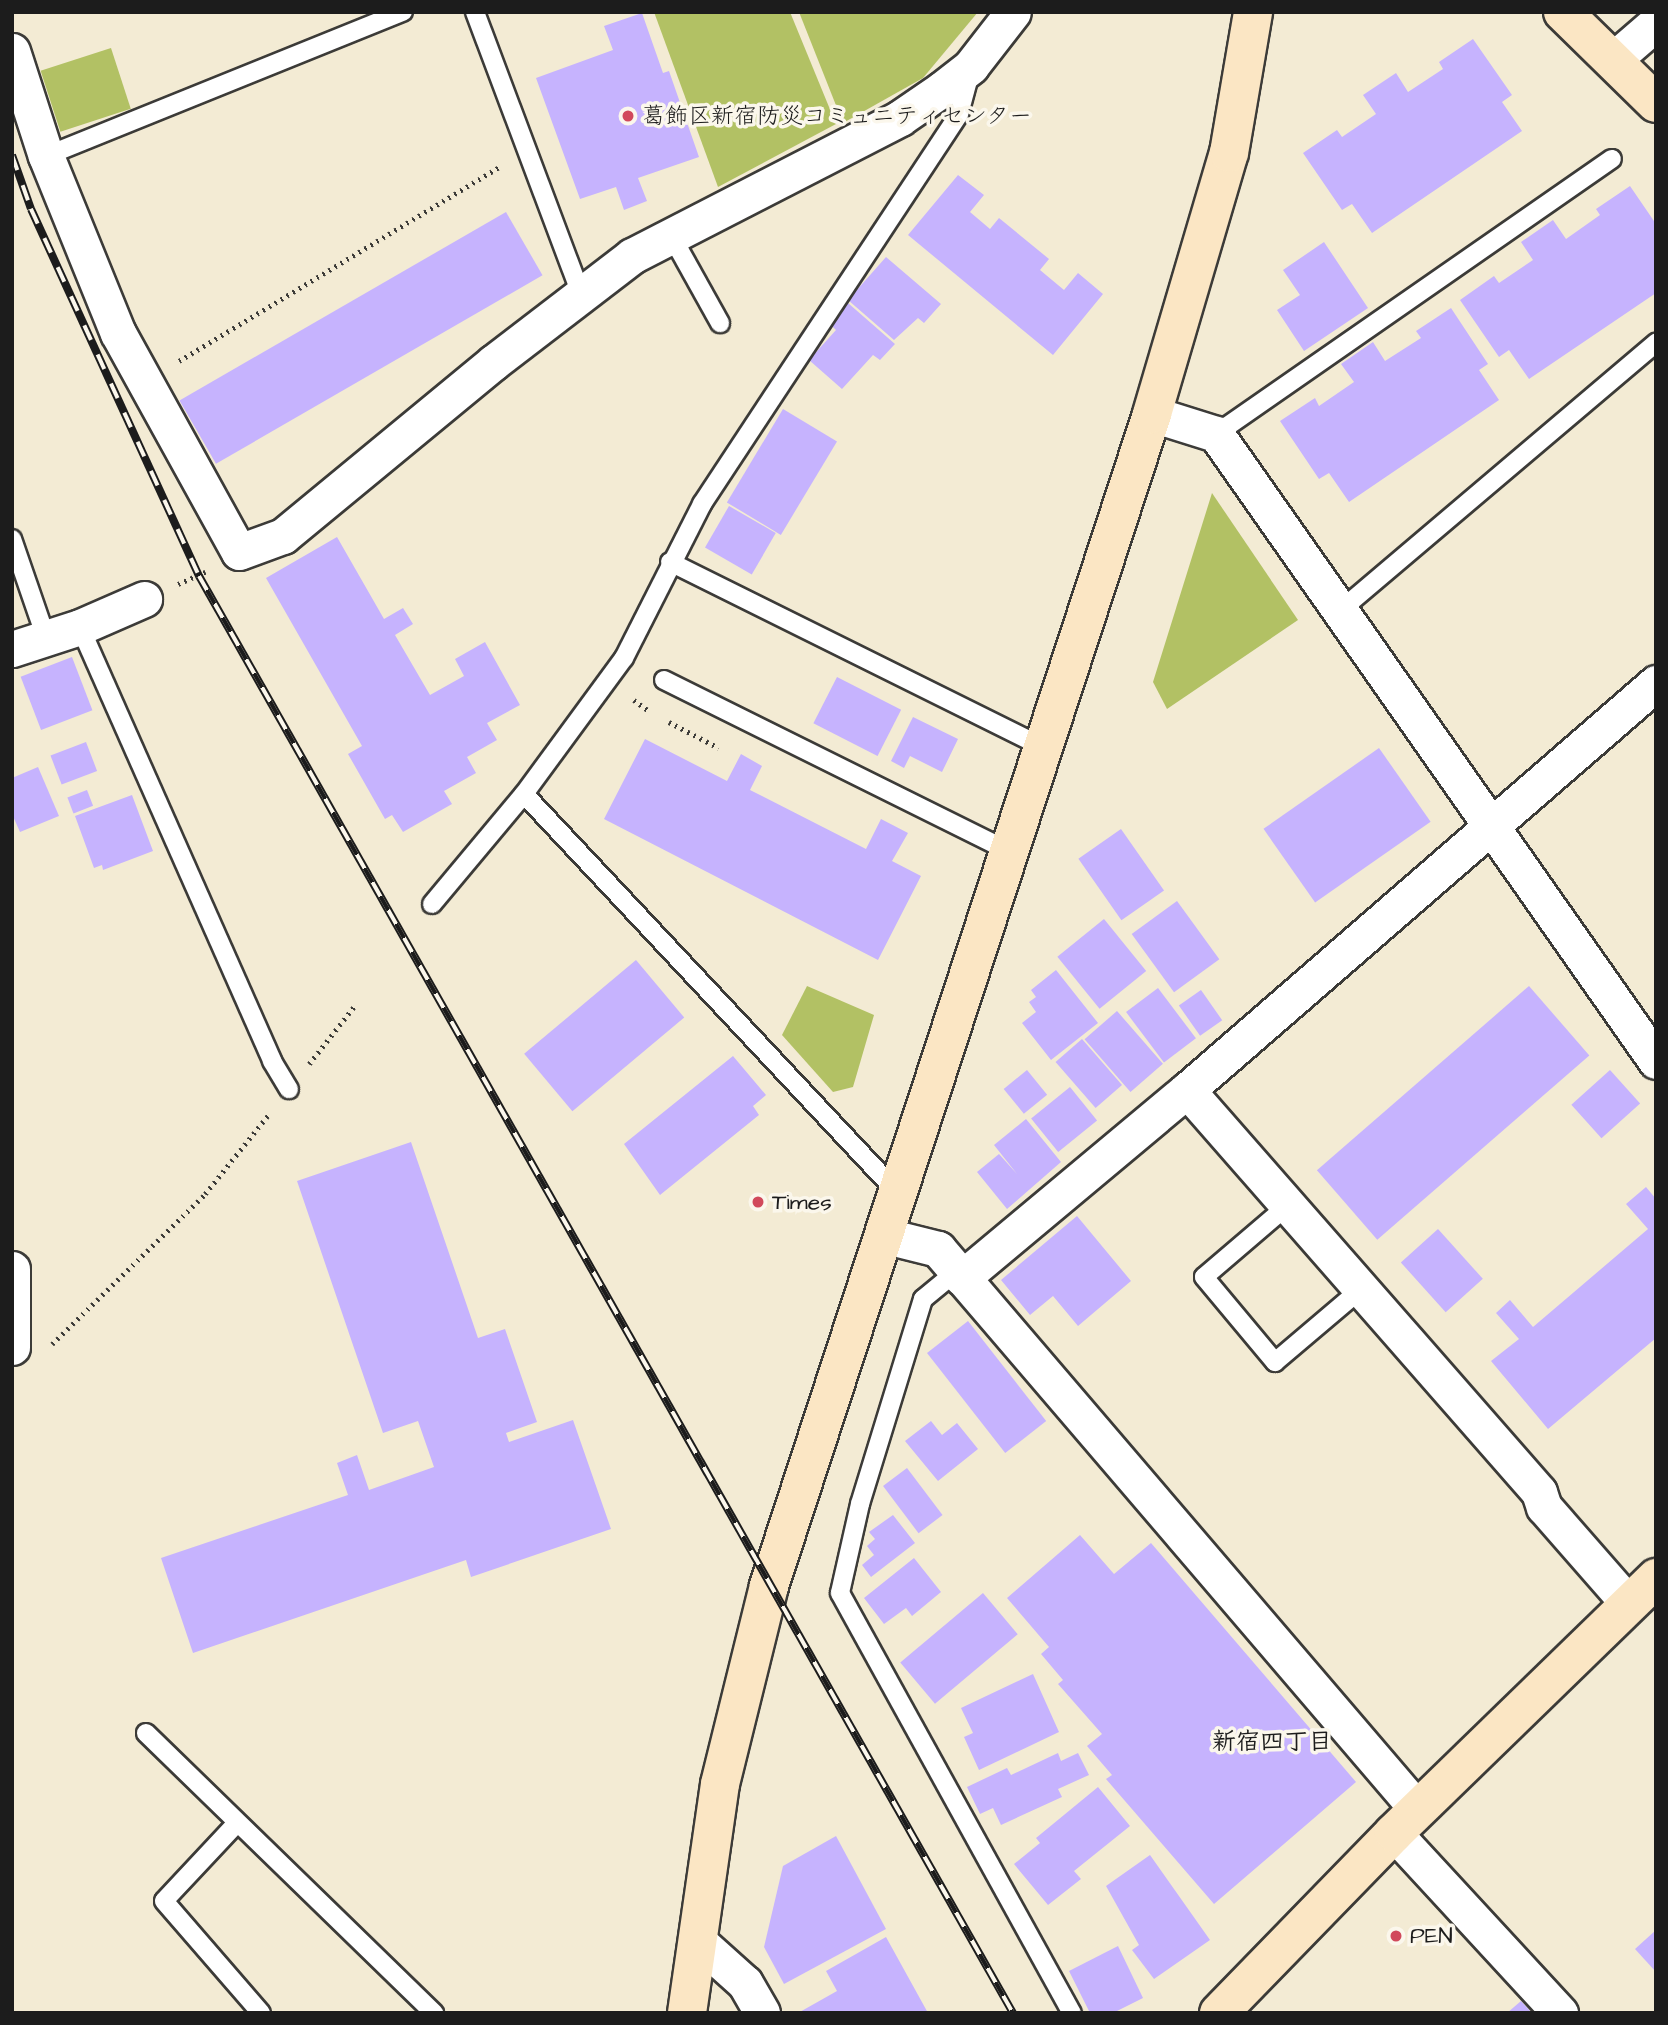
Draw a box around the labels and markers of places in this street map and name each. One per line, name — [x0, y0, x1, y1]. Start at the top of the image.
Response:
place label: 葛飾区新宿防災コミュニティセンター — [642, 102, 1033, 130]
marker: 葛飾区新宿防災コミュニティセンター — [620, 108, 636, 124]
place label: Times — [772, 1188, 832, 1216]
marker: Times — [750, 1194, 766, 1210]
place label: PEN — [1410, 1922, 1453, 1950]
marker: PEN — [1388, 1928, 1404, 1944]

